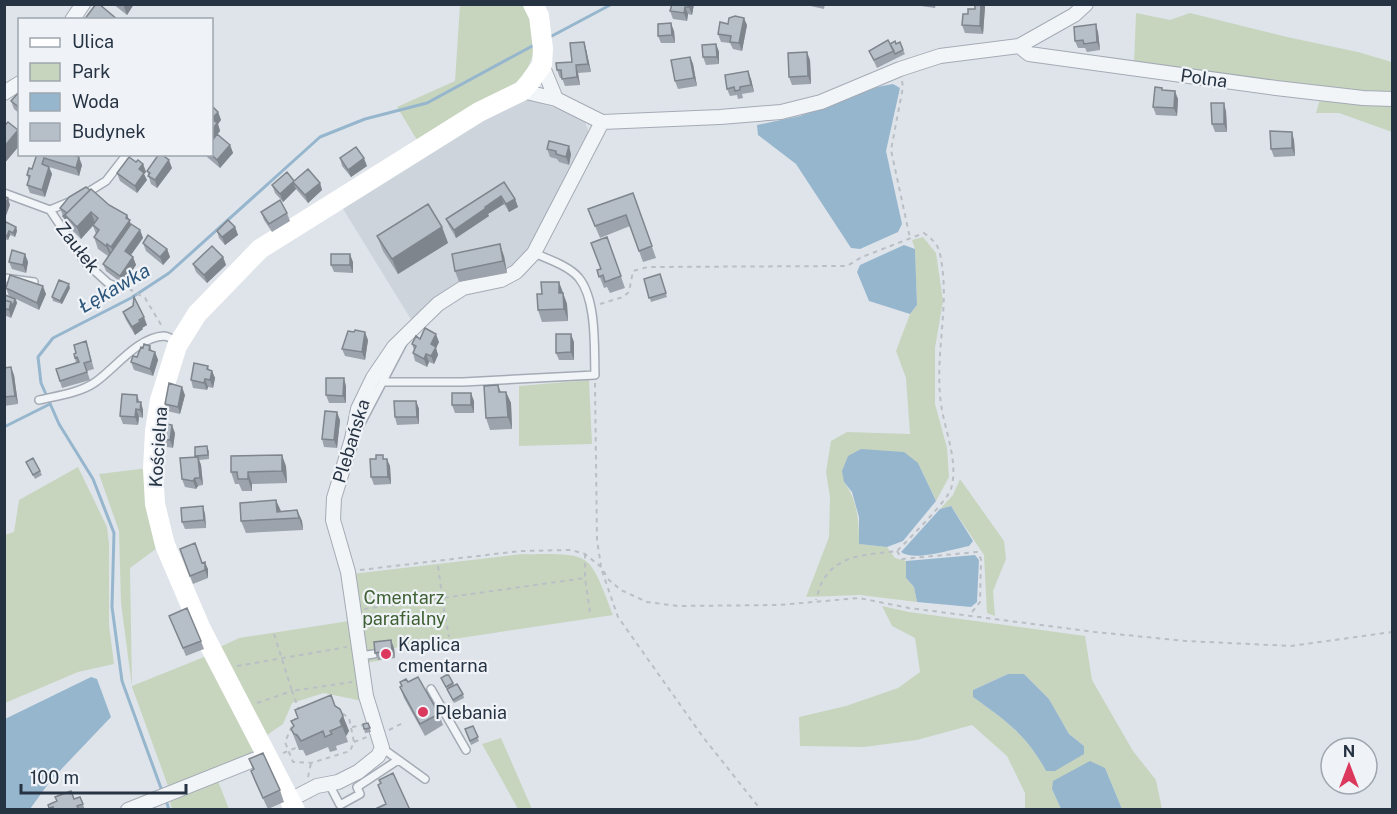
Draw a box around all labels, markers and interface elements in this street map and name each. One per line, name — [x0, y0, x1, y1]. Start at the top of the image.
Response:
legend — [18, 18, 213, 156]
text: Ulica — [72, 31, 114, 52]
text: Park — [72, 61, 110, 82]
street label: Polna — [1179, 64, 1229, 92]
text: Woda — [72, 91, 119, 112]
text: Budynek — [72, 121, 146, 142]
street label: Zaułek — [52, 218, 104, 276]
water label: Łękawka — [74, 258, 154, 318]
street label: Plebańska — [328, 397, 374, 485]
street label: Kościelna — [145, 406, 171, 488]
park label: Cmentarz parafialny — [362, 587, 446, 629]
place label: Kaplica cmentarna — [398, 634, 488, 676]
marker: Kaplica cmentarna — [379, 647, 393, 661]
place label: Plebania — [435, 702, 507, 723]
marker: Plebania — [416, 705, 430, 719]
north arrow — [1319, 736, 1379, 796]
text: N — [1343, 742, 1355, 761]
scale bar — [21, 757, 186, 795]
text: 100 m — [30, 767, 79, 788]

